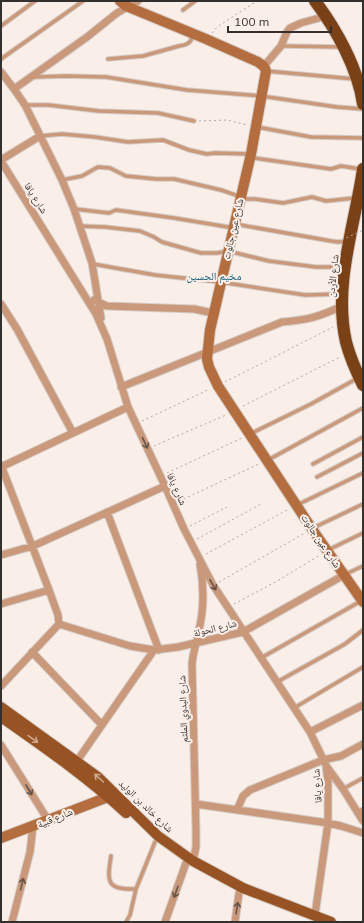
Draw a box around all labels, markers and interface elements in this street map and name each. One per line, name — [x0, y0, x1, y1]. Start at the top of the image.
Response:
scale bar — [228, 8, 331, 34]
text: 100 m — [234, 14, 269, 29]
street label: شارع يافا — [21, 180, 51, 216]
street label: شارع عين جالوت — [220, 197, 246, 261]
street label: شارع الأردن — [324, 254, 342, 298]
district label: مخيم الحسين — [187, 269, 241, 284]
one-way arrow — [141, 436, 149, 448]
street label: شارع يافا — [164, 471, 190, 508]
street label: شارع عين جالوت — [298, 512, 344, 571]
one-way arrow — [210, 579, 218, 591]
street label: شارع الحولة — [192, 616, 238, 640]
street label: شارع البدوي الملثم — [175, 675, 192, 743]
one-way arrow — [27, 735, 38, 743]
street label: شارع يافا — [309, 768, 325, 804]
one-way arrow — [94, 774, 104, 783]
street label: شارع خالد بن الوليد — [116, 777, 176, 836]
one-way arrow — [25, 784, 33, 796]
street label: شارع قبية — [35, 805, 75, 831]
one-way arrow — [19, 878, 26, 891]
one-way arrow — [171, 886, 179, 898]
one-way arrow — [233, 901, 241, 914]

